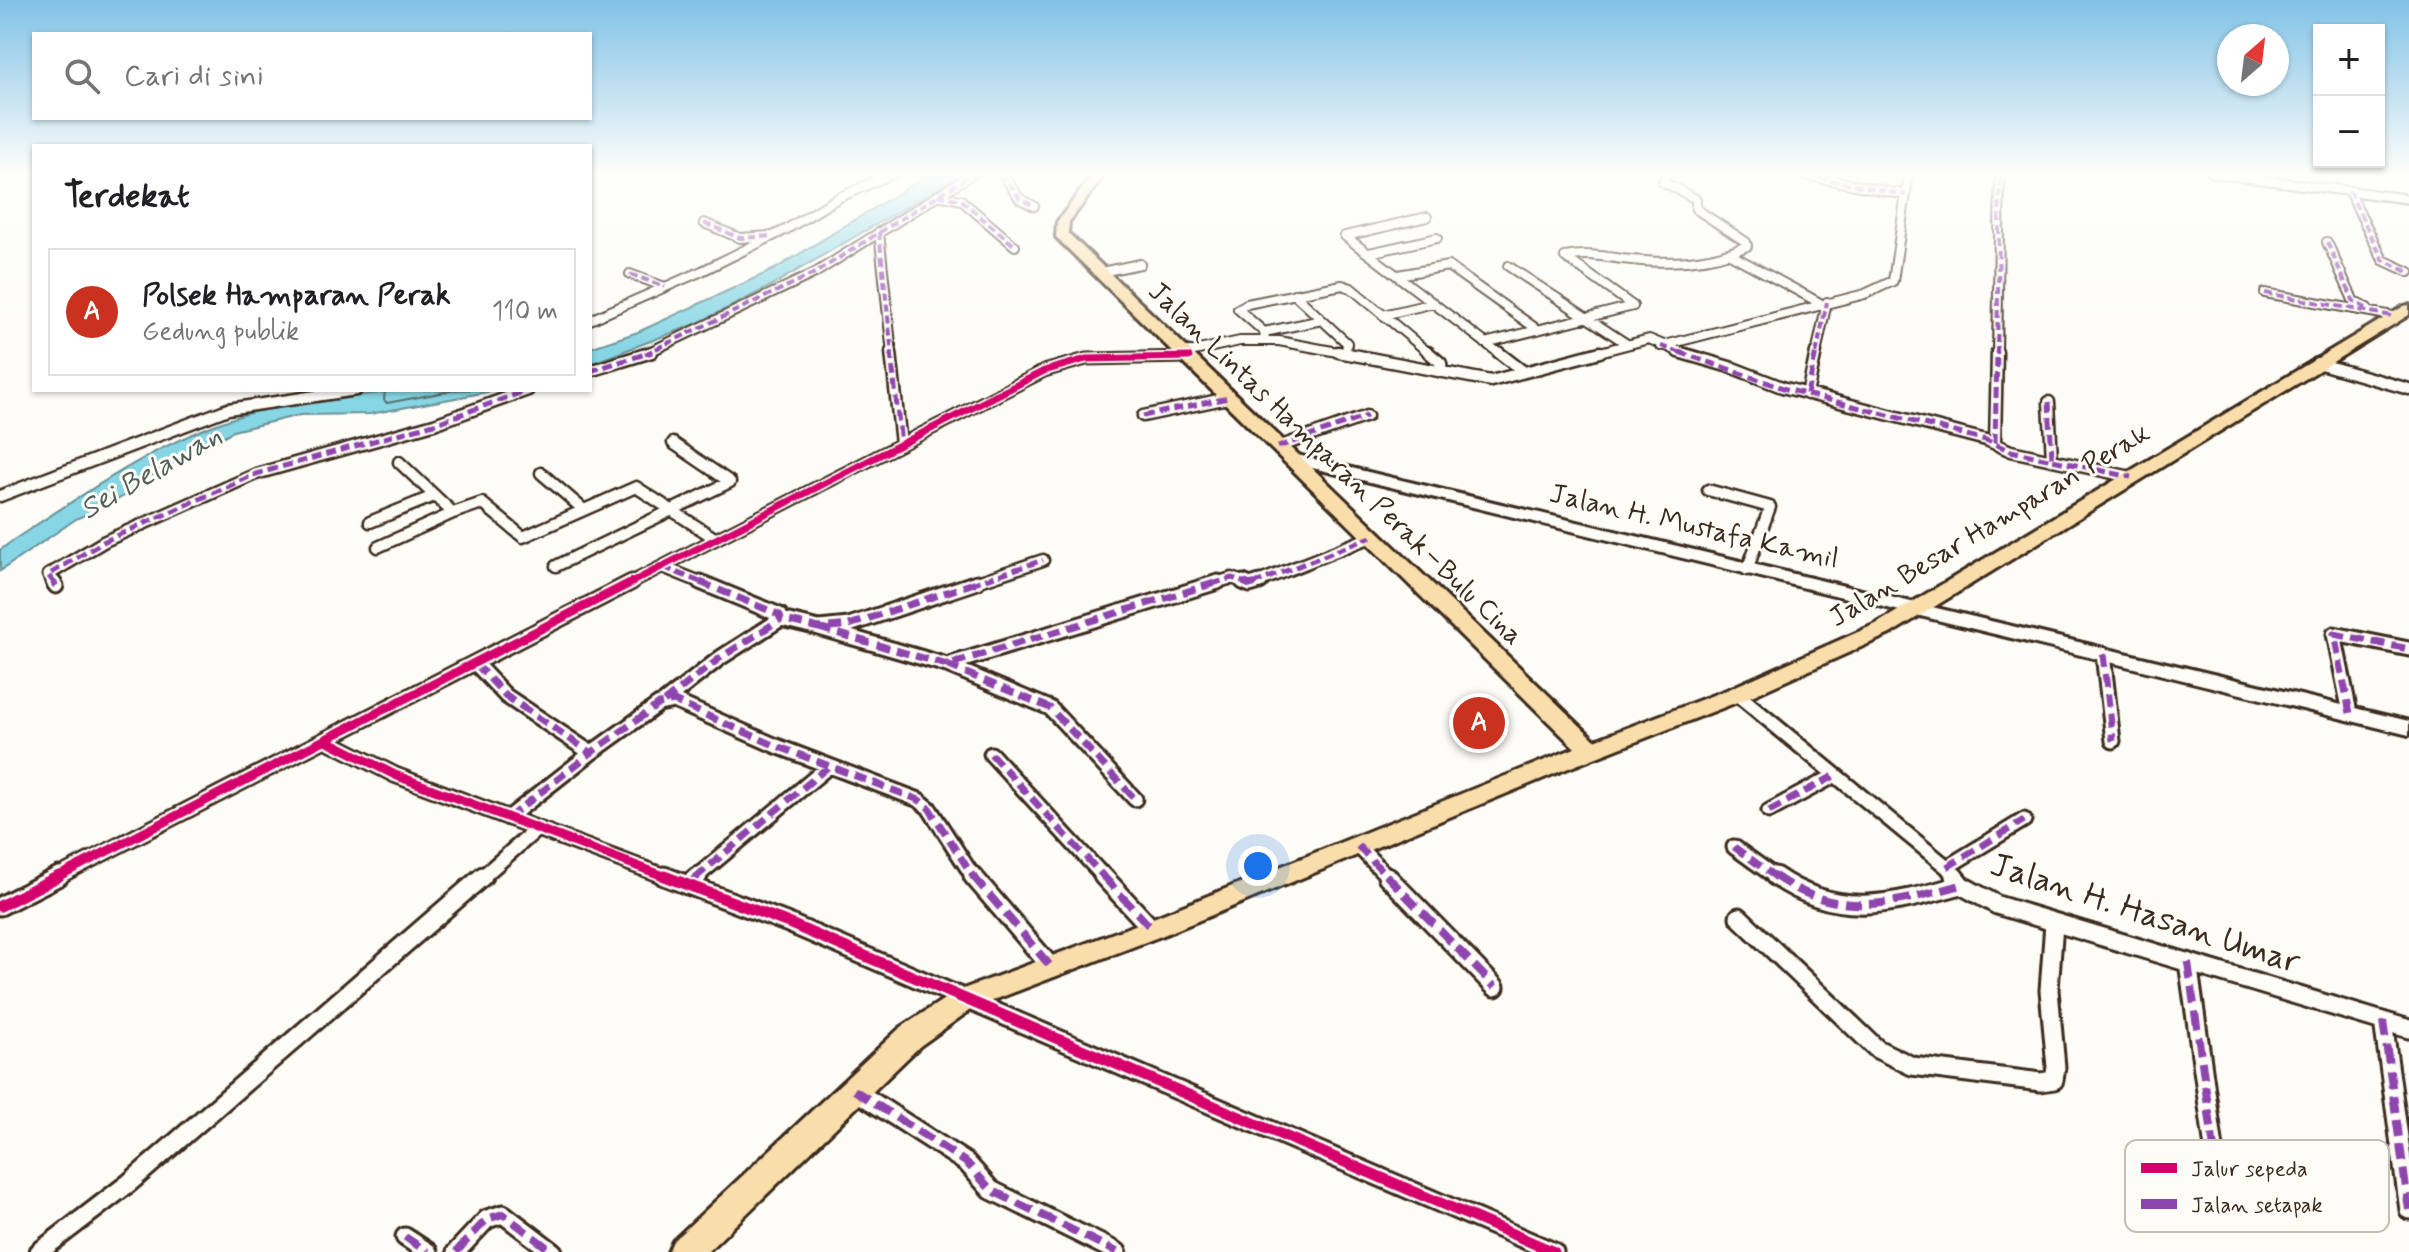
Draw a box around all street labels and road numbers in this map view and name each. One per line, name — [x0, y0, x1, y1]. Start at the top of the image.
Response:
street label: Jalan Lintas Hamparan Perak–Bulu Cina — [1139, 274, 1531, 654]
street label: Jalan Besar Hamparan Perak — [1823, 415, 2157, 637]
street label: Jalan H. Mustafa Kamil — [1546, 476, 1842, 578]
street label: Jalan H. Hasan Umar — [1985, 843, 2306, 986]

